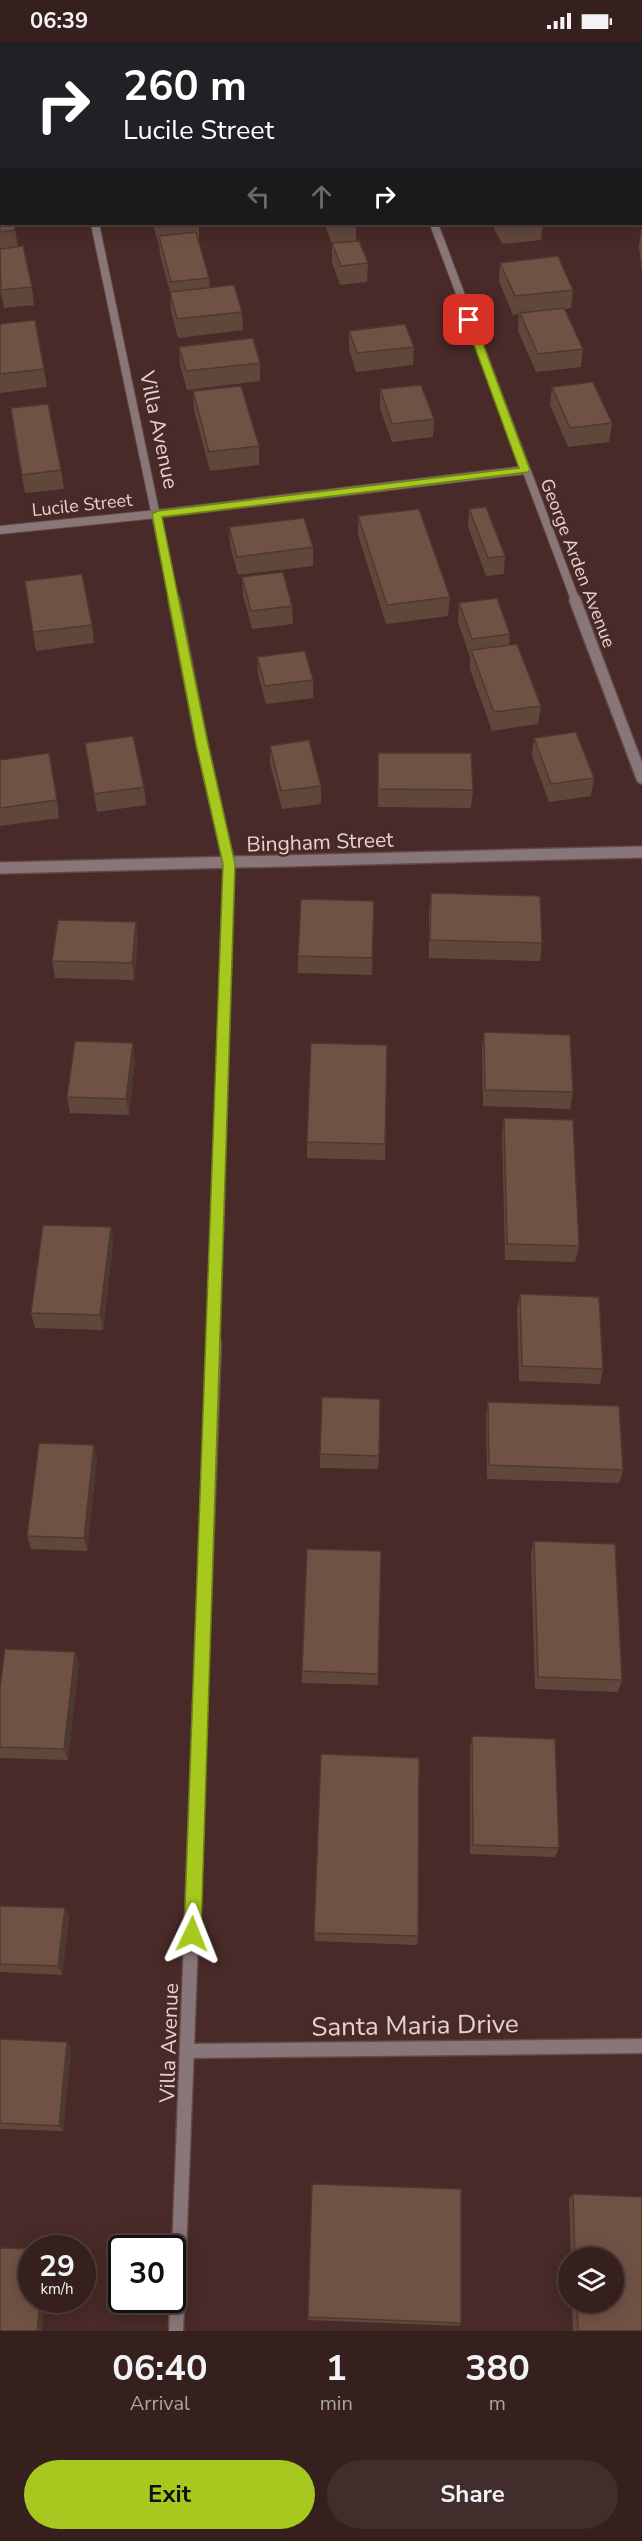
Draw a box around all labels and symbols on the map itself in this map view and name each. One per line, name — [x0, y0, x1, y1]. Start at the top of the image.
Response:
pin — [443, 294, 494, 345]
street label: Villa Avenue — [133, 368, 185, 491]
street label: George Arden Avenue — [535, 475, 621, 651]
street label: Lucile Street — [31, 488, 134, 522]
street label: Bingham Street — [246, 825, 395, 859]
position arrow — [160, 1902, 224, 1966]
street label: Villa Avenue — [153, 1983, 185, 2104]
street label: Santa Maria Drive — [311, 2006, 519, 2045]
speed limit sign: 30 — [108, 2235, 186, 2313]

